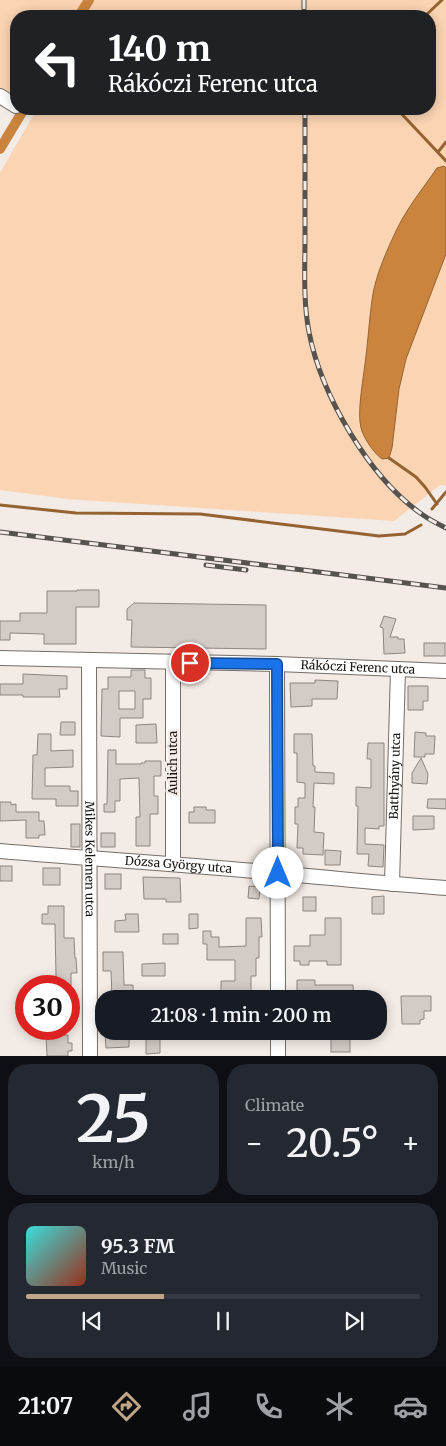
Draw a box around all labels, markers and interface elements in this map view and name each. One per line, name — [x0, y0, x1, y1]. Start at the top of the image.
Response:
text: 140 m — [108, 27, 211, 71]
icon: left — [25, 30, 90, 95]
text: Rákóczi Ferenc utca — [108, 70, 318, 98]
pin — [169, 642, 211, 684]
icon: arrive — [176, 649, 204, 677]
street label: Rákóczi Ferenc utca — [300, 657, 416, 677]
street label: Aulich utca — [165, 730, 180, 796]
street label: Batthyány utca — [386, 732, 403, 820]
street label: Mikes Kelemen utca — [82, 801, 98, 918]
position arrow — [251, 846, 303, 898]
street label: Dózsa György utca — [124, 853, 233, 876]
speed limit sign: 30 — [15, 975, 80, 1040]
text: 21:08 · 1 min · 200 m — [151, 1003, 331, 1027]
text: 25 — [76, 1078, 151, 1160]
text: Climate — [245, 1095, 304, 1115]
text: 20.5° — [286, 1120, 379, 1167]
text: − — [245, 1125, 264, 1161]
text: + — [401, 1125, 420, 1161]
text: km/h — [92, 1152, 135, 1172]
text: 95.3 FM — [101, 1234, 174, 1258]
text: Music — [101, 1258, 147, 1278]
icon: previous — [78, 1307, 106, 1335]
icon: pause — [209, 1307, 237, 1335]
icon: next — [340, 1307, 368, 1335]
icon: directions — [109, 1389, 144, 1424]
icon: music — [180, 1389, 215, 1424]
icon: phone — [251, 1389, 286, 1424]
icon: climate — [322, 1389, 357, 1424]
icon: car — [393, 1389, 428, 1424]
text: 21:07 — [18, 1392, 73, 1420]

